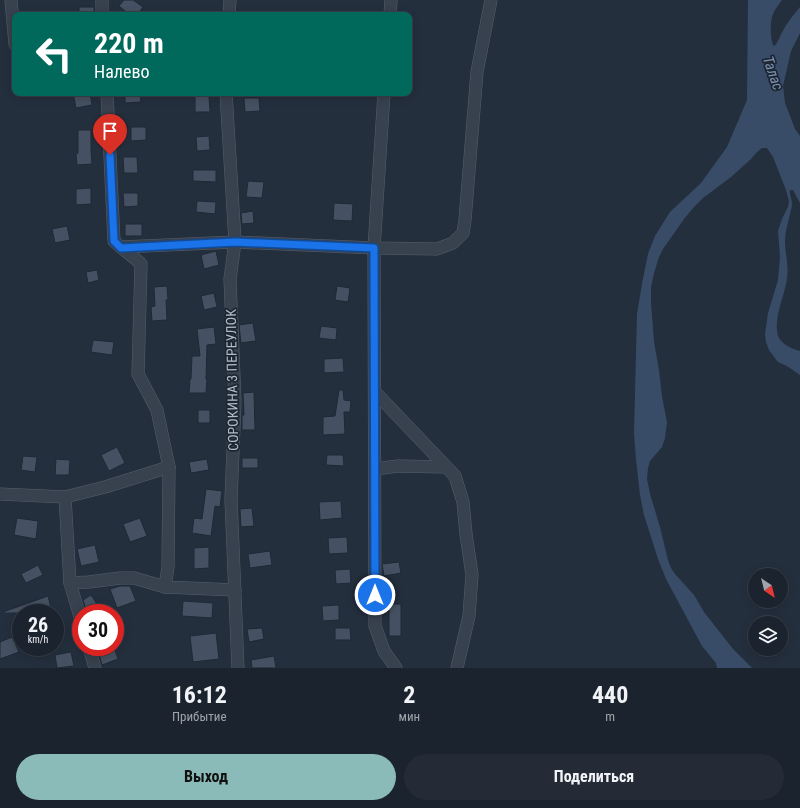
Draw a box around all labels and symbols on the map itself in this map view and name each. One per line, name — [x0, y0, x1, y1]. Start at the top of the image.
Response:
water label: Талас — [759, 54, 787, 93]
pin — [93, 114, 127, 155]
street label: СОРОКИНА 3 ПЕРЕУЛОК — [223, 309, 241, 451]
north arrow — [748, 568, 788, 608]
position arrow — [354, 574, 396, 616]
speed limit sign: 30 — [72, 604, 124, 656]

